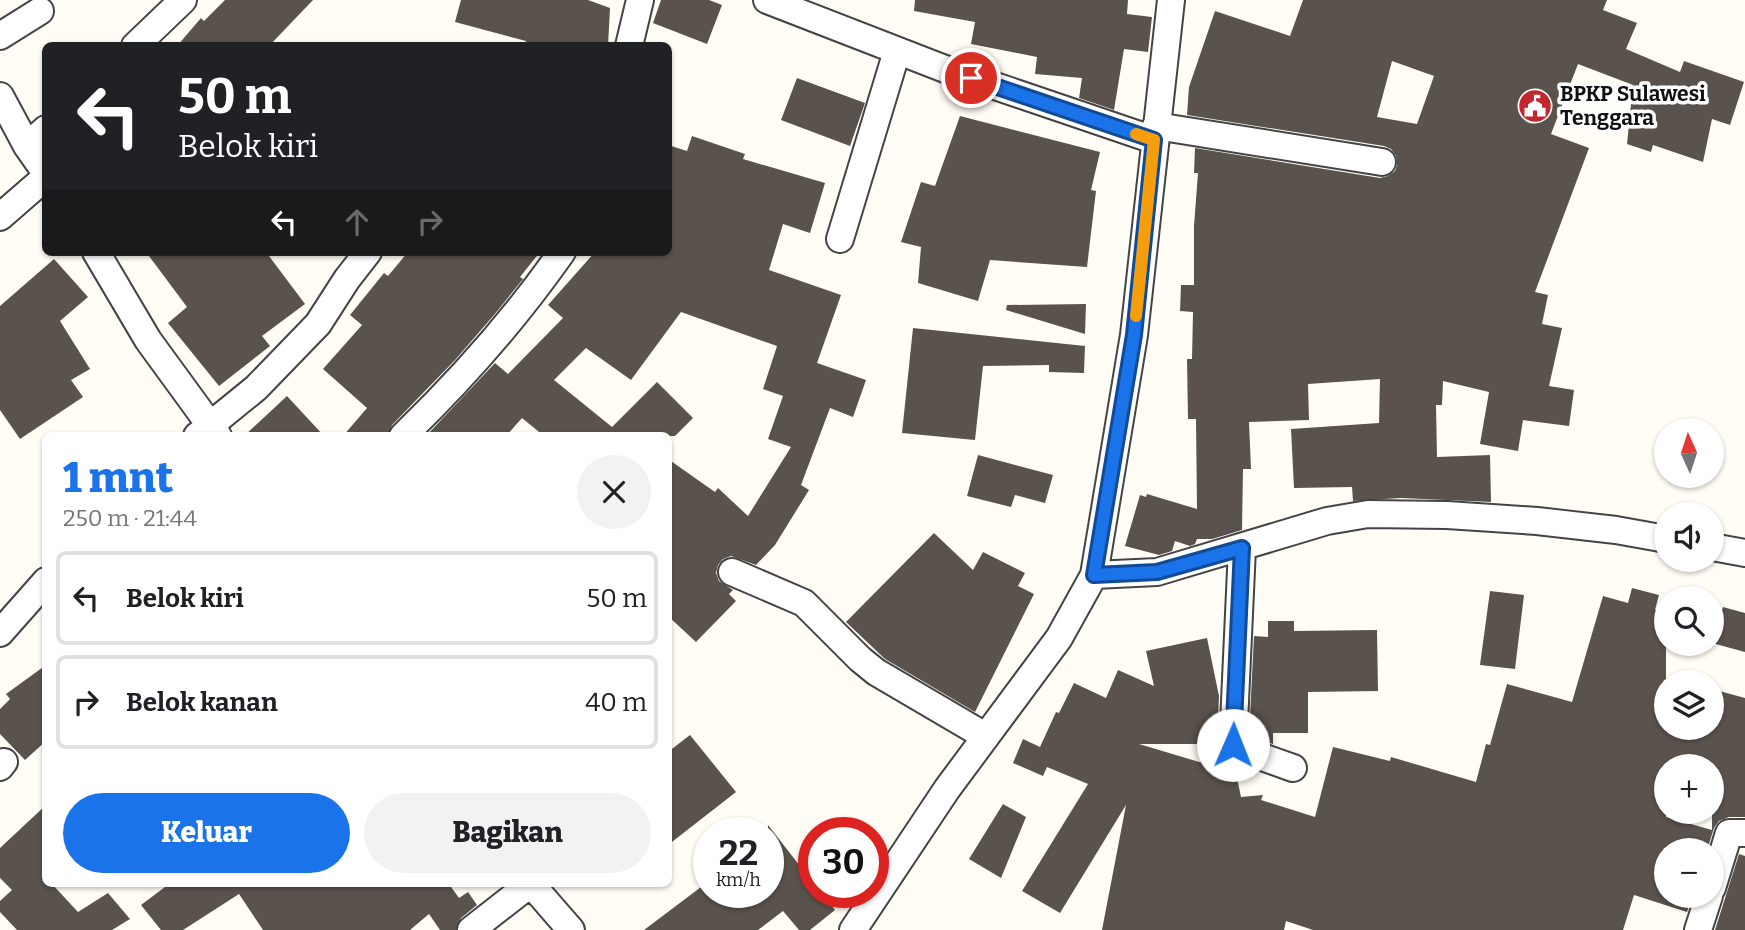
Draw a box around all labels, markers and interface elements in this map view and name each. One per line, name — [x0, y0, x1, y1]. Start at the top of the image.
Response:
pin — [941, 48, 1001, 108]
icon: arrive — [952, 59, 990, 97]
text: 50 m — [178, 67, 291, 126]
icon: left — [63, 70, 154, 161]
place label: BPKP Sulawesi Tenggara — [1560, 81, 1706, 131]
public building icon: BPKP Sulawesi Tenggara — [1516, 87, 1554, 125]
text: Belok kiri — [178, 127, 318, 165]
icon: left — [265, 203, 303, 241]
icon: ahead — [338, 203, 376, 241]
icon: right — [411, 203, 449, 241]
north arrow — [1654, 418, 1724, 488]
map controls — [1654, 418, 1724, 908]
text: 1 mnt — [63, 453, 173, 503]
button: close — [577, 455, 651, 529]
button: sound — [1654, 502, 1724, 572]
text: 250 m · 21:44 — [63, 504, 197, 532]
icon: left — [67, 579, 105, 617]
text: Belok kiri — [126, 583, 244, 614]
text: 50 m — [586, 583, 647, 614]
button: search — [1654, 586, 1724, 656]
button: layers — [1654, 670, 1724, 740]
icon: right — [67, 683, 105, 721]
text: Belok kanan — [126, 687, 278, 718]
text: 40 m — [585, 687, 647, 718]
position arrow — [1196, 708, 1270, 782]
button: + — [1654, 754, 1724, 824]
button: Keluar — [63, 793, 350, 873]
button: Bagikan — [364, 793, 651, 873]
speed limit sign: 30 — [798, 817, 889, 908]
text: 22 — [719, 832, 758, 874]
button: − — [1654, 838, 1724, 908]
text: km/h — [716, 869, 761, 891]

